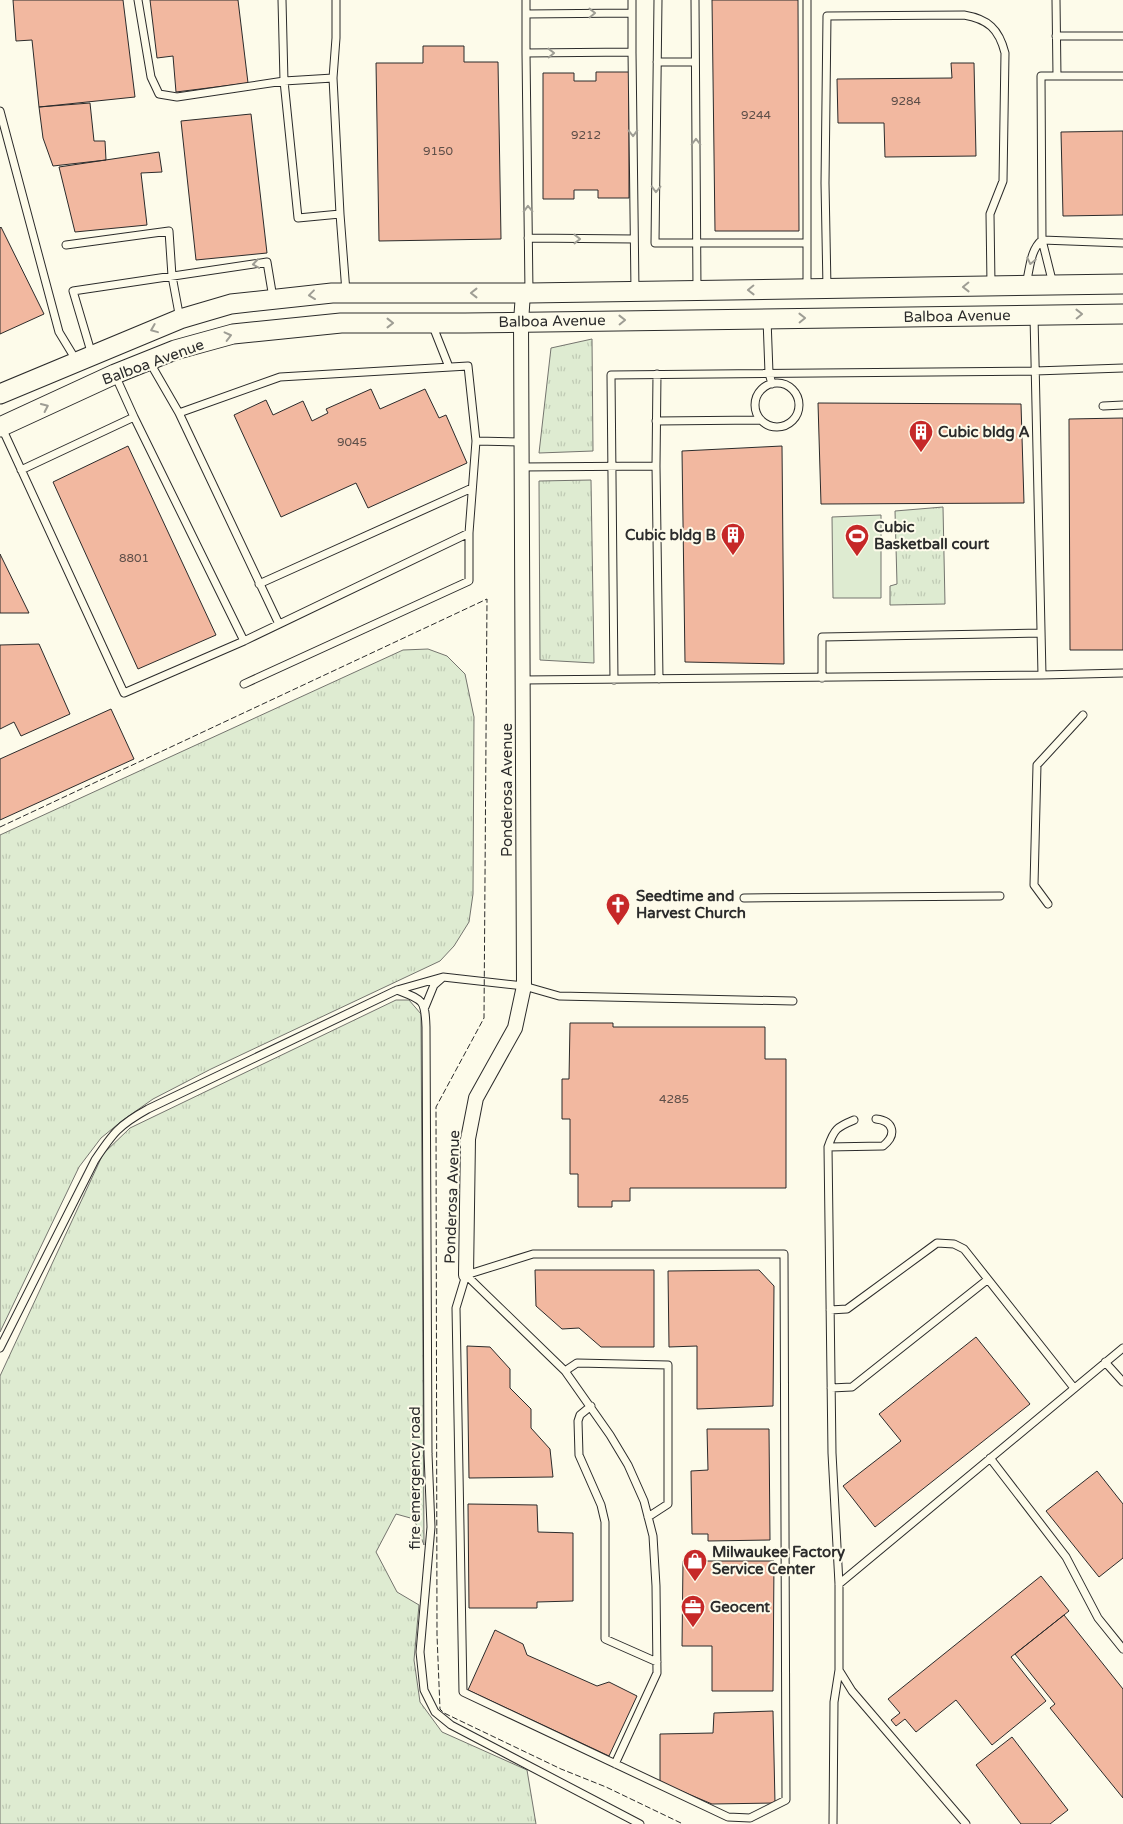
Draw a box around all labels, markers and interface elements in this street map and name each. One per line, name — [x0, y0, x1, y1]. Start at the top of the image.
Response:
one-way arrow — [588, 8, 596, 18]
one-way arrow — [547, 48, 555, 58]
house number: 9284 — [891, 94, 922, 108]
house number: 9244 — [741, 108, 772, 122]
house number: 9212 — [571, 128, 601, 142]
one-way arrow — [628, 129, 638, 137]
one-way arrow — [691, 137, 701, 145]
house number: 9150 — [423, 144, 454, 158]
one-way arrow — [650, 185, 661, 193]
one-way arrow — [523, 205, 533, 212]
one-way arrow — [574, 234, 581, 244]
one-way arrow — [1027, 257, 1037, 266]
one-way arrow — [252, 258, 260, 269]
one-way arrow — [962, 282, 970, 292]
one-way arrow — [747, 284, 755, 295]
one-way arrow — [470, 288, 478, 298]
one-way arrow — [308, 289, 316, 300]
street label: Balboa Avenue — [903, 306, 1011, 326]
one-way arrow — [1075, 309, 1083, 319]
street label: Balboa Avenue — [498, 311, 606, 331]
one-way arrow — [799, 313, 807, 323]
one-way arrow — [619, 315, 627, 326]
one-way arrow — [386, 318, 394, 328]
one-way arrow — [150, 322, 159, 333]
one-way arrow — [224, 331, 233, 342]
street label: Balboa Avenue — [100, 335, 206, 389]
one-way arrow — [40, 403, 49, 414]
building icon: Cubic bldg A — [908, 419, 934, 453]
place label: Cubic bldg A — [938, 423, 1030, 442]
house number: 9045 — [337, 435, 367, 449]
place label: Cubic Basketball court — [874, 518, 989, 553]
building icon: Cubic bldg B — [720, 522, 746, 556]
sports icon: Cubic Basketball court — [844, 523, 870, 557]
place label: Cubic bldg B — [625, 526, 716, 545]
house number: 8801 — [119, 551, 149, 565]
street label: Ponderosa Avenue — [498, 723, 516, 857]
place label: Seedtime and Harvest Church — [636, 887, 746, 922]
church icon: Seedtime and Harvest Church — [605, 892, 631, 926]
house number: 4285 — [659, 1092, 689, 1106]
street label: Ponderosa Avenue — [441, 1130, 463, 1264]
street label: fire emergency road — [406, 1406, 424, 1550]
place label: Milwaukee Factory Service Center — [712, 1543, 845, 1578]
shop icon: Milwaukee Factory Service Center — [682, 1548, 708, 1582]
office icon: Geocent — [680, 1594, 706, 1628]
place label: Geocent — [710, 1598, 770, 1616]

